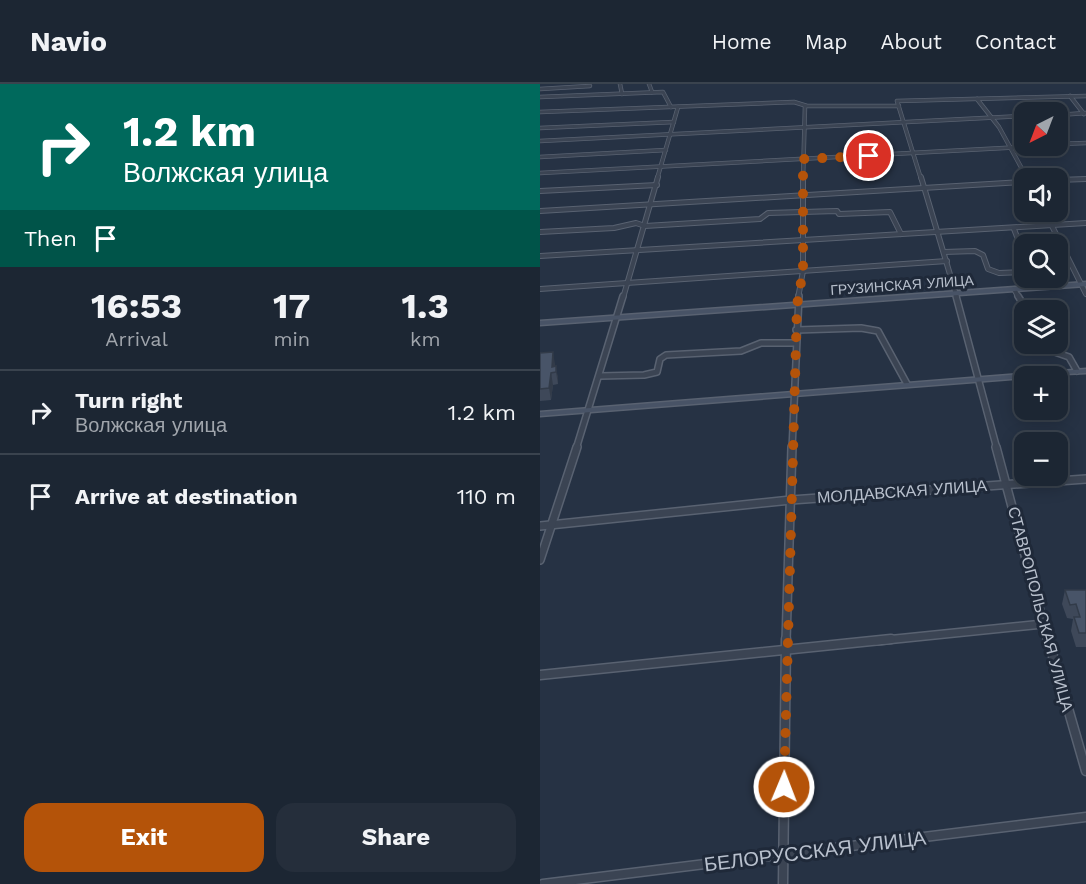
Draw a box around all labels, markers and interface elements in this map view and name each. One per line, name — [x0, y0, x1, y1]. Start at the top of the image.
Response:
text: Navio — [30, 25, 107, 58]
text: Home — [712, 29, 772, 54]
text: Map — [805, 29, 848, 54]
text: About — [881, 29, 942, 54]
text: Contact — [975, 29, 1056, 54]
north arrow — [1014, 102, 1068, 156]
map controls — [1014, 102, 1068, 486]
text: 1.2 km — [123, 107, 256, 156]
icon: right — [24, 108, 102, 186]
pin — [843, 130, 894, 181]
icon: arrive — [852, 139, 885, 172]
text: Волжская улица — [123, 157, 328, 189]
button: sound — [1014, 168, 1068, 222]
icon: arrive — [89, 222, 122, 255]
text: Then — [24, 226, 77, 251]
button: search — [1014, 234, 1068, 288]
street label: ГРУЗИНСКАЯ УЛИЦА — [830, 272, 975, 298]
text: 16:53 — [91, 285, 182, 327]
text: 17 — [273, 285, 311, 327]
text: 1.3 — [402, 285, 449, 327]
button: layers — [1014, 300, 1068, 354]
text: Arrival — [105, 327, 168, 351]
text: min — [273, 327, 310, 351]
text: km — [410, 327, 440, 351]
button: + — [1014, 366, 1068, 420]
text: Turn right — [75, 388, 182, 413]
icon: right — [24, 396, 57, 429]
text: 1.2 km — [448, 400, 516, 425]
text: Волжская улица — [75, 413, 227, 437]
button: − — [1014, 432, 1068, 486]
street label: МОЛДАВСКАЯ УЛИЦА — [816, 476, 988, 507]
icon: arrive — [24, 480, 57, 513]
text: Arrive at destination — [75, 484, 298, 509]
text: 110 m — [457, 484, 516, 509]
street label: СТАВРОПОЛЬСКАЯ УЛИЦА — [1004, 505, 1077, 714]
position arrow — [752, 755, 816, 819]
button: Exit — [24, 803, 264, 872]
button: Share — [276, 803, 516, 872]
street label: БЕЛОРУССКАЯ УЛИЦА — [703, 825, 928, 877]

